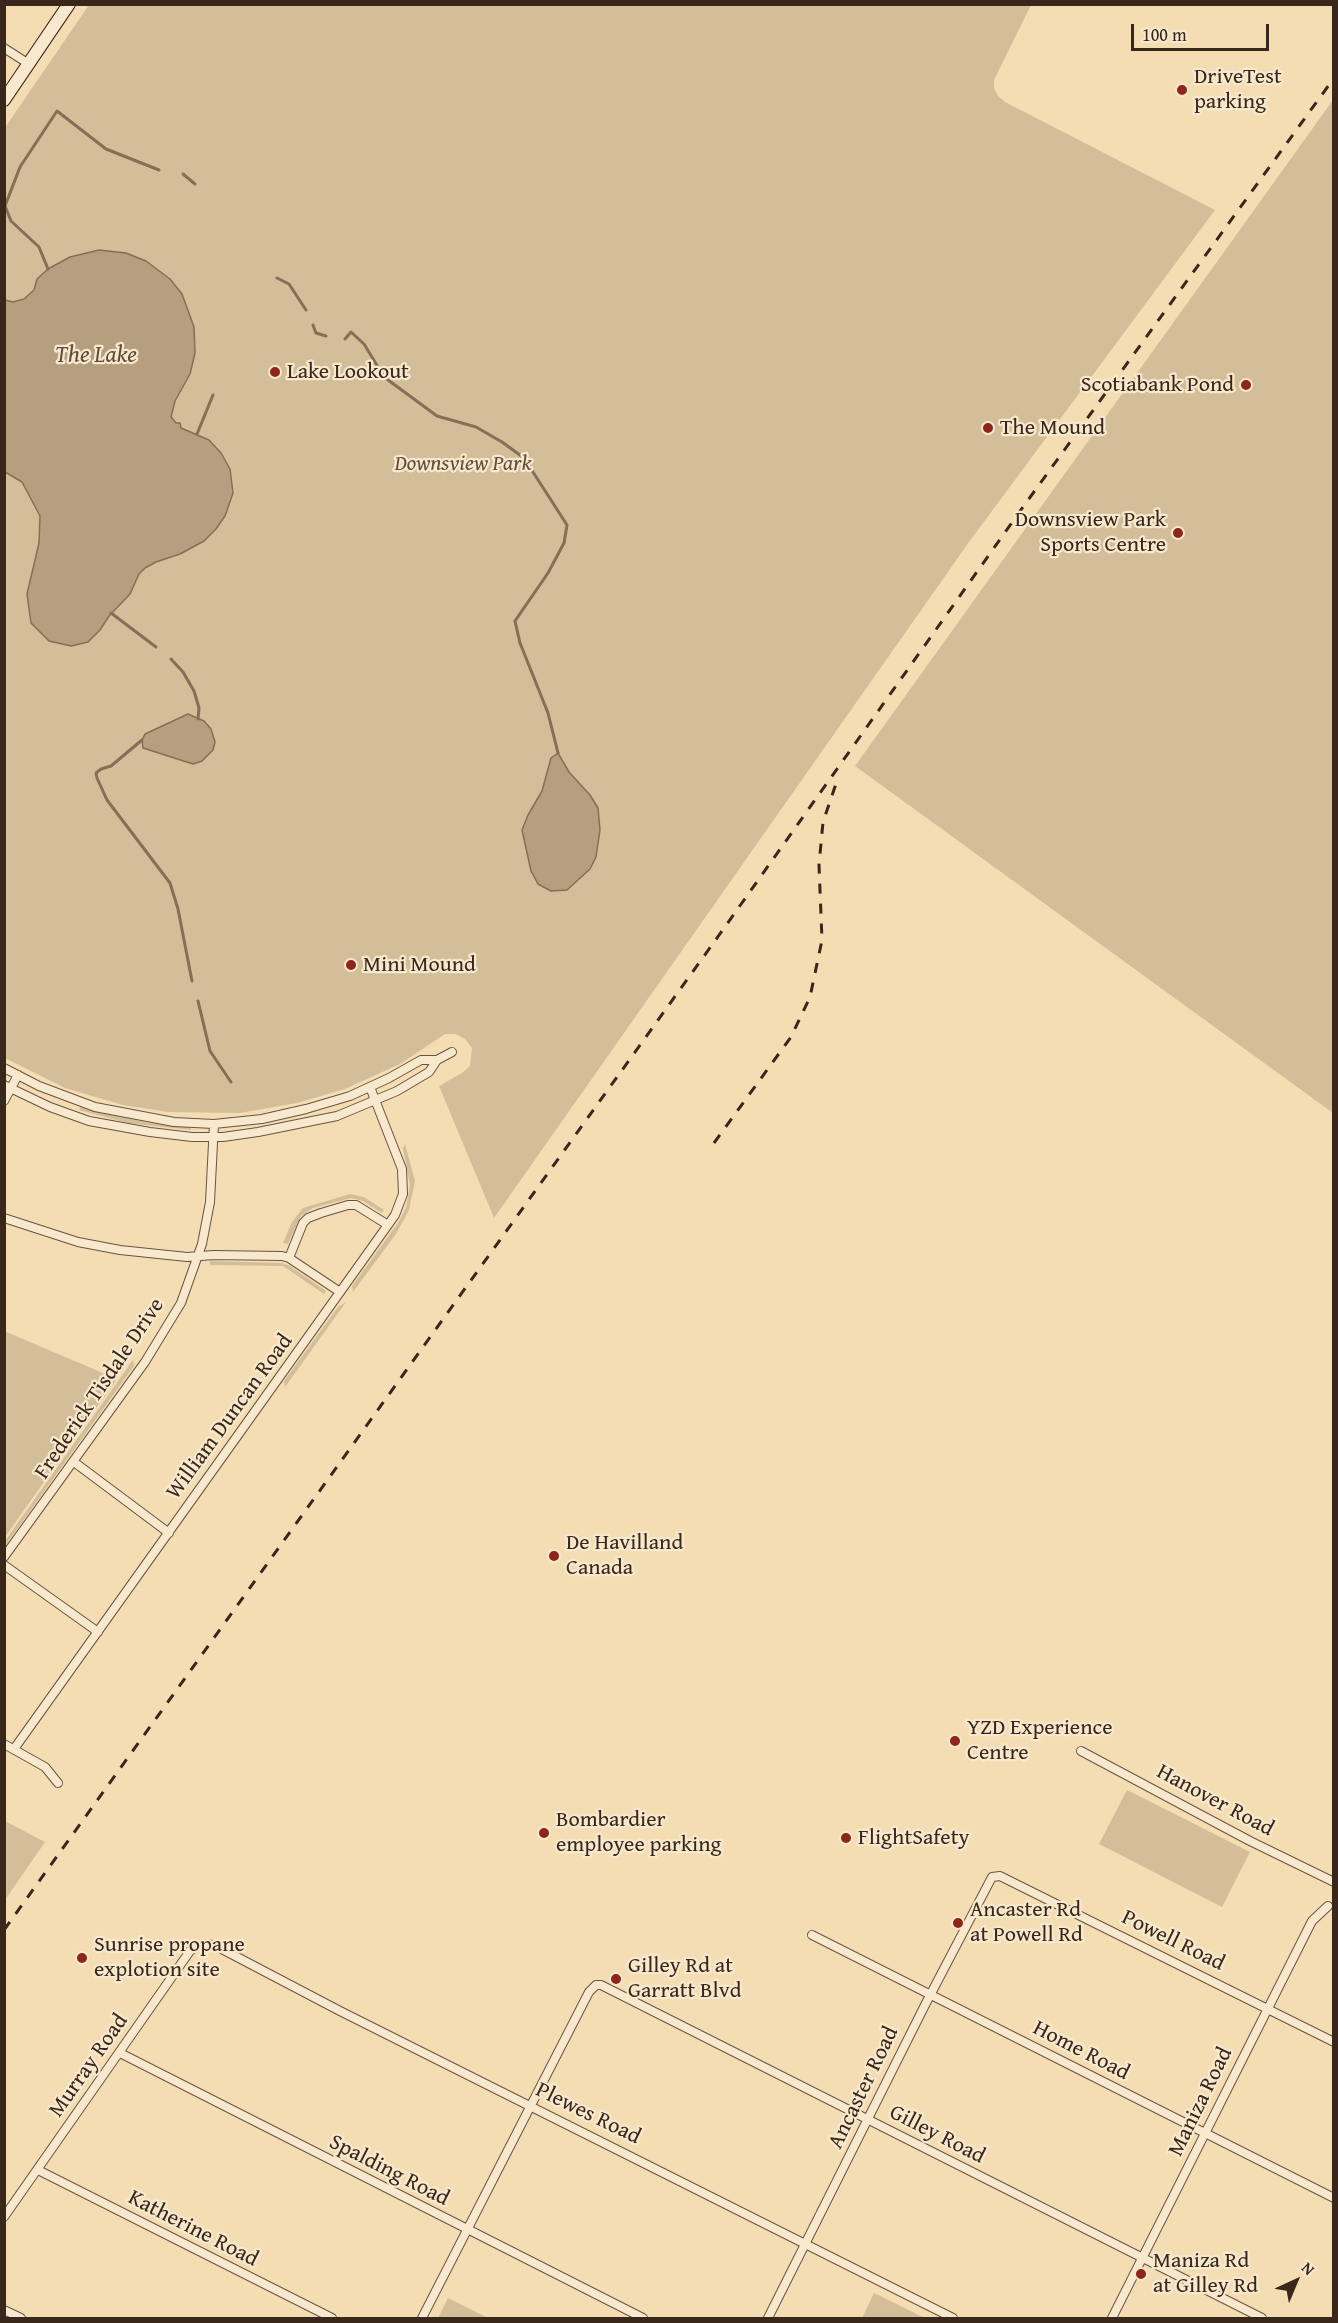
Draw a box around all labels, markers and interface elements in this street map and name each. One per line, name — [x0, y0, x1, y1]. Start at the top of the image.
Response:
scale bar — [1134, 12, 1272, 50]
text: 100 m — [1142, 21, 1187, 48]
place label: DriveTest parking — [1194, 64, 1282, 116]
marker: DriveTest parking — [1175, 83, 1189, 97]
water label: The Lake — [55, 342, 137, 370]
place label: Lake Lookout — [287, 359, 409, 385]
marker: Lake Lookout — [268, 365, 282, 379]
place label: Scotiabank Pond — [1081, 372, 1234, 398]
marker: Scotiabank Pond — [1239, 378, 1253, 392]
place label: The Mound — [1000, 415, 1105, 441]
marker: The Mound — [981, 421, 995, 435]
park label: Downsview Park — [395, 451, 531, 477]
place label: Downsview Park Sports Centre — [1015, 507, 1166, 558]
marker: Downsview Park Sports Centre — [1171, 526, 1185, 540]
place label: Mini Mound — [363, 952, 476, 978]
marker: Mini Mound — [344, 958, 358, 972]
street label: Frederick Tisdale Drive — [30, 1293, 170, 1485]
street label: William Duncan Road — [161, 1329, 299, 1505]
place label: De Havilland Canada — [566, 1530, 683, 1582]
marker: De Havilland Canada — [547, 1549, 561, 1563]
place label: YZD Experience Centre — [967, 1715, 1113, 1766]
marker: YZD Experience Centre — [948, 1734, 962, 1748]
street label: Hanover Road — [1152, 1759, 1278, 1843]
place label: Bombardier employee parking — [556, 1807, 722, 1858]
place label: FlightSafety — [858, 1825, 969, 1851]
marker: Bombardier employee parking — [537, 1826, 551, 1840]
marker: FlightSafety — [839, 1831, 853, 1845]
place label: Ancaster Rd at Powell Rd — [970, 1897, 1083, 1948]
street label: Powell Road — [1117, 1905, 1229, 1977]
marker: Ancaster Rd at Powell Rd — [951, 1916, 965, 1930]
place label: Sunrise propane explotion site — [94, 1932, 245, 1984]
marker: Sunrise propane explotion site — [75, 1951, 89, 1965]
place label: Gilley Rd at Garratt Blvd — [628, 1953, 741, 2005]
marker: Gilley Rd at Garratt Blvd — [609, 1972, 623, 1986]
street label: Murray Road — [44, 2009, 134, 2123]
street label: Home Road — [1028, 2015, 1134, 2087]
street label: Ancaster Road — [823, 2023, 905, 2153]
street label: Maniza Road — [1163, 2043, 1239, 2161]
street label: Plewes Road — [531, 2077, 645, 2151]
street label: Gilley Road — [885, 2100, 989, 2170]
street label: Spalding Road — [325, 2129, 453, 2213]
street label: Katherine Road — [123, 2185, 263, 2273]
place label: Maniza Rd at Gilley Rd — [1153, 2248, 1258, 2300]
north arrow — [1266, 2251, 1326, 2311]
text: N — [1296, 2256, 1321, 2280]
marker: Maniza Rd at Gilley Rd — [1134, 2267, 1148, 2281]

